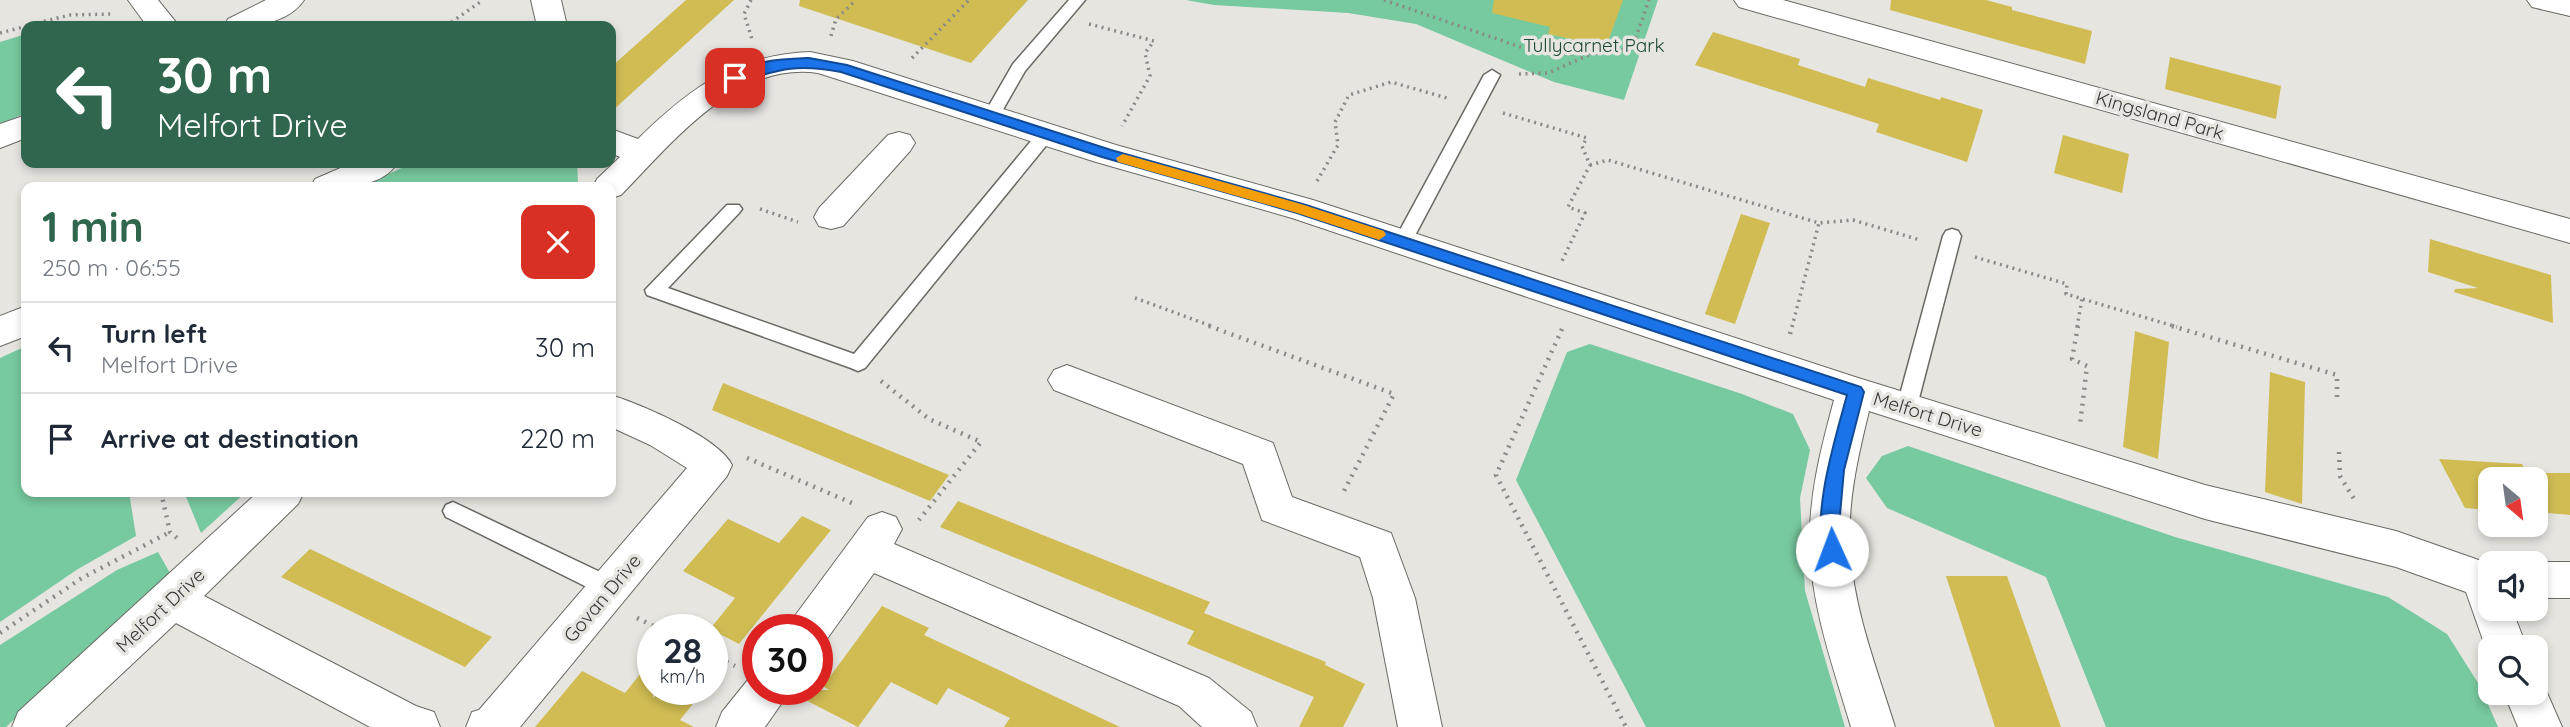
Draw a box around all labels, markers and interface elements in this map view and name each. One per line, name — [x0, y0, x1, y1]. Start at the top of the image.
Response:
park label: Tullycarnet Park — [1523, 33, 1665, 57]
text: 30 m — [157, 44, 272, 105]
pin — [705, 48, 765, 108]
icon: left — [42, 49, 133, 140]
icon: arrive — [716, 59, 754, 97]
street label: Kingsland Park — [2093, 85, 2227, 145]
text: Melfort Drive — [157, 105, 347, 145]
text: 1 min — [42, 200, 144, 253]
button: close — [521, 205, 595, 279]
text: 250 m · 06:55 — [42, 253, 181, 282]
text: Turn left — [101, 317, 208, 350]
icon: left — [42, 329, 80, 367]
text: 30 m — [535, 331, 595, 364]
text: Melfort Drive — [101, 350, 238, 379]
street label: Melfort Drive — [1870, 386, 1986, 442]
icon: arrive — [42, 420, 80, 458]
text: Arrive at destination — [101, 422, 359, 455]
text: 220 m — [520, 422, 595, 455]
north arrow — [2478, 467, 2548, 537]
map controls — [2478, 467, 2548, 705]
position arrow — [1795, 513, 1869, 587]
street label: Govan Drive — [558, 549, 646, 647]
button: sound — [2478, 551, 2548, 621]
street label: Melfort Drive — [110, 563, 210, 657]
speed limit sign: 30 — [742, 614, 833, 705]
text: 28 — [663, 628, 702, 672]
button: search — [2478, 635, 2548, 705]
text: km/h — [660, 665, 705, 688]

